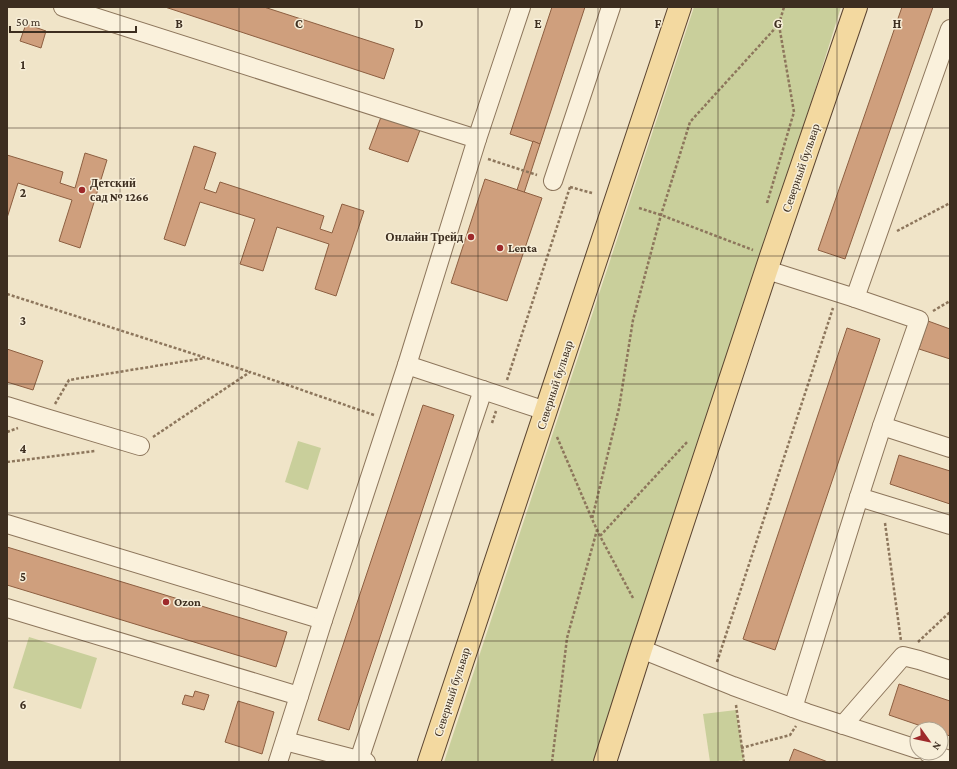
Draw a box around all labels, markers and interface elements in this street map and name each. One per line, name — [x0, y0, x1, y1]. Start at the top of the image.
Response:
scale bar — [10, 8, 136, 34]
text: 50 m — [16, 15, 41, 29]
text: B — [175, 16, 183, 31]
text: C — [295, 16, 303, 31]
text: D — [415, 16, 424, 31]
text: E — [534, 16, 542, 31]
text: F — [655, 16, 662, 31]
text: G — [774, 16, 782, 31]
text: H — [893, 16, 902, 31]
text: 1 — [21, 57, 26, 72]
street label: Северный бульвар — [779, 122, 823, 214]
place label: Детский сад № 1266 — [90, 176, 149, 204]
text: 2 — [20, 185, 27, 200]
marker: Детский сад № 1266 — [77, 185, 87, 195]
place label: Онлайн Трейд — [385, 230, 463, 244]
marker: Онлайн Трейд — [466, 232, 476, 242]
place label: Lenta — [508, 241, 537, 255]
marker: Lenta — [495, 243, 505, 253]
text: 3 — [20, 313, 26, 328]
street label: Северный бульвар — [534, 339, 576, 431]
text: 4 — [19, 441, 27, 456]
text: 5 — [20, 569, 26, 584]
place label: Ozon — [174, 595, 201, 609]
marker: Ozon — [161, 597, 171, 607]
street label: Северный бульвар — [431, 646, 473, 738]
text: 6 — [19, 697, 27, 712]
north arrow — [909, 721, 949, 761]
text: N — [930, 740, 944, 753]

